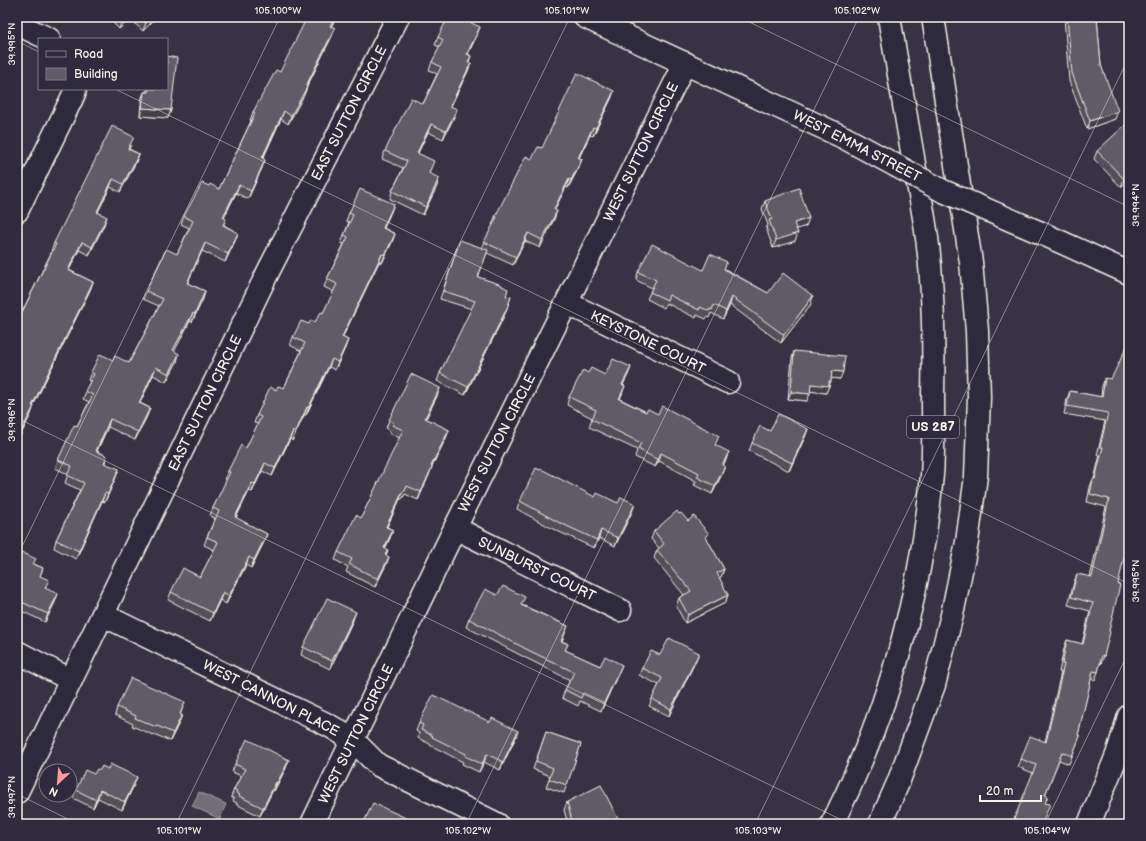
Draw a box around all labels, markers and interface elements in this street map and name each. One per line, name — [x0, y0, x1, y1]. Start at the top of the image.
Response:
text: 105.100°W — [255, 5, 301, 17]
text: 105.101°W — [545, 5, 589, 17]
text: 105.102°W — [834, 5, 880, 17]
text: 39.995°N — [6, 22, 18, 66]
legend — [38, 38, 168, 90]
street label: EAST SUTTON CIRCLE — [308, 43, 390, 183]
text: Road — [74, 47, 103, 62]
text: Building — [74, 67, 118, 82]
street label: WEST SUTTON CIRCLE — [600, 79, 682, 225]
street label: WEST EMMA STREET — [790, 106, 924, 186]
text: 39.994°N — [1130, 183, 1142, 227]
street label: KEYSTONE COURT — [588, 307, 709, 377]
street label: EAST SUTTON CIRCLE — [165, 332, 245, 474]
street label: WEST SUTTON CIRCLE — [455, 371, 539, 515]
text: 39.996°N — [6, 398, 18, 442]
road number: US 287 — [907, 416, 959, 438]
street label: SUNBURST COURT — [475, 533, 599, 605]
text: 39.995°N — [1130, 559, 1142, 603]
street label: WEST CANNON PLACE — [200, 656, 342, 740]
street label: WEST SUTTON CIRCLE — [315, 661, 397, 807]
north arrow — [38, 763, 78, 803]
text: 39.997°N — [6, 776, 18, 818]
scale bar — [980, 777, 1041, 803]
text: N — [47, 784, 60, 799]
text: 20 m — [986, 784, 1013, 799]
text: 105.101°W — [157, 825, 201, 837]
text: 105.102°W — [445, 825, 491, 837]
text: 105.103°W — [735, 825, 781, 837]
text: 105.104°W — [1024, 825, 1070, 837]

